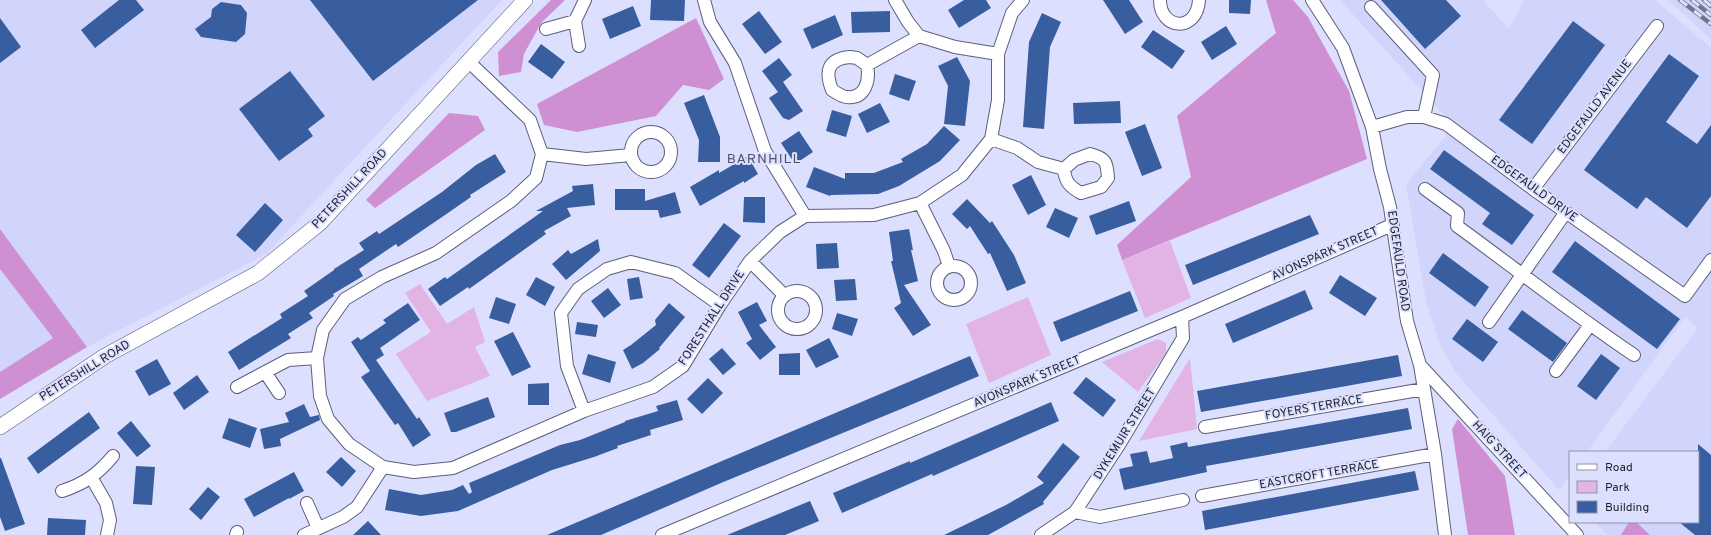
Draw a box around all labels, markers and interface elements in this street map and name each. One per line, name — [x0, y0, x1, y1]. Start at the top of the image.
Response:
street label: EDGEFAULD AVENUE — [1554, 56, 1636, 158]
street label: PETERSHILL ROAD — [309, 146, 391, 232]
district label: BARNHILL — [727, 151, 801, 168]
street label: EDGEFAULD DRIVE — [1487, 152, 1581, 226]
street label: EDGEFAULD ROAD — [1383, 210, 1413, 312]
street label: AVONSPARK STREET — [1269, 223, 1381, 285]
street label: FORESTHALL DRIVE — [675, 267, 749, 369]
street label: PETERSHILL ROAD — [37, 337, 133, 405]
street label: AVONSPARK STREET — [971, 352, 1083, 412]
street label: DYKEMUIR STREET — [1090, 385, 1160, 483]
street label: FOYERS TERRACE — [1264, 392, 1364, 424]
street label: HAIG STREET — [1468, 418, 1530, 482]
legend — [1569, 451, 1699, 523]
street label: EASTCROFT TERRACE — [1258, 457, 1380, 493]
text: Road — [1605, 460, 1633, 476]
text: Park — [1605, 480, 1630, 496]
text: Building — [1605, 500, 1649, 516]

